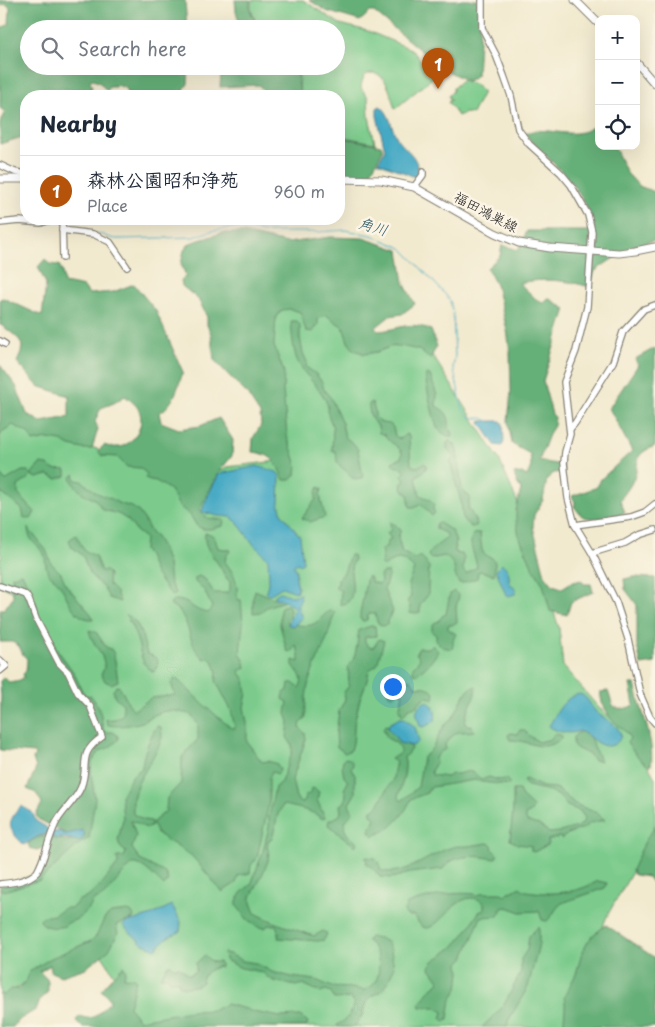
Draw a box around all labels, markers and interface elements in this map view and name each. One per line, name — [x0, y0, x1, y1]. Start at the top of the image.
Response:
map controls — [595, 15, 640, 150]
button: + — [595, 15, 640, 60]
search box — [20, 20, 345, 75]
icon: search — [38, 34, 66, 62]
text: Search here — [78, 34, 187, 62]
pin: 1 — [422, 48, 454, 89]
button: − — [595, 60, 640, 105]
button: locate — [595, 105, 640, 150]
text: Nearby — [40, 107, 117, 139]
text: 森林公園昭和浄苑 — [87, 165, 239, 193]
text: 1 — [52, 179, 60, 203]
text: 960 m — [274, 179, 325, 203]
street label: 福田鴻巣線 — [450, 186, 522, 237]
text: Place — [87, 193, 128, 217]
water label: 角川 — [356, 210, 391, 241]
your location — [380, 674, 406, 700]

